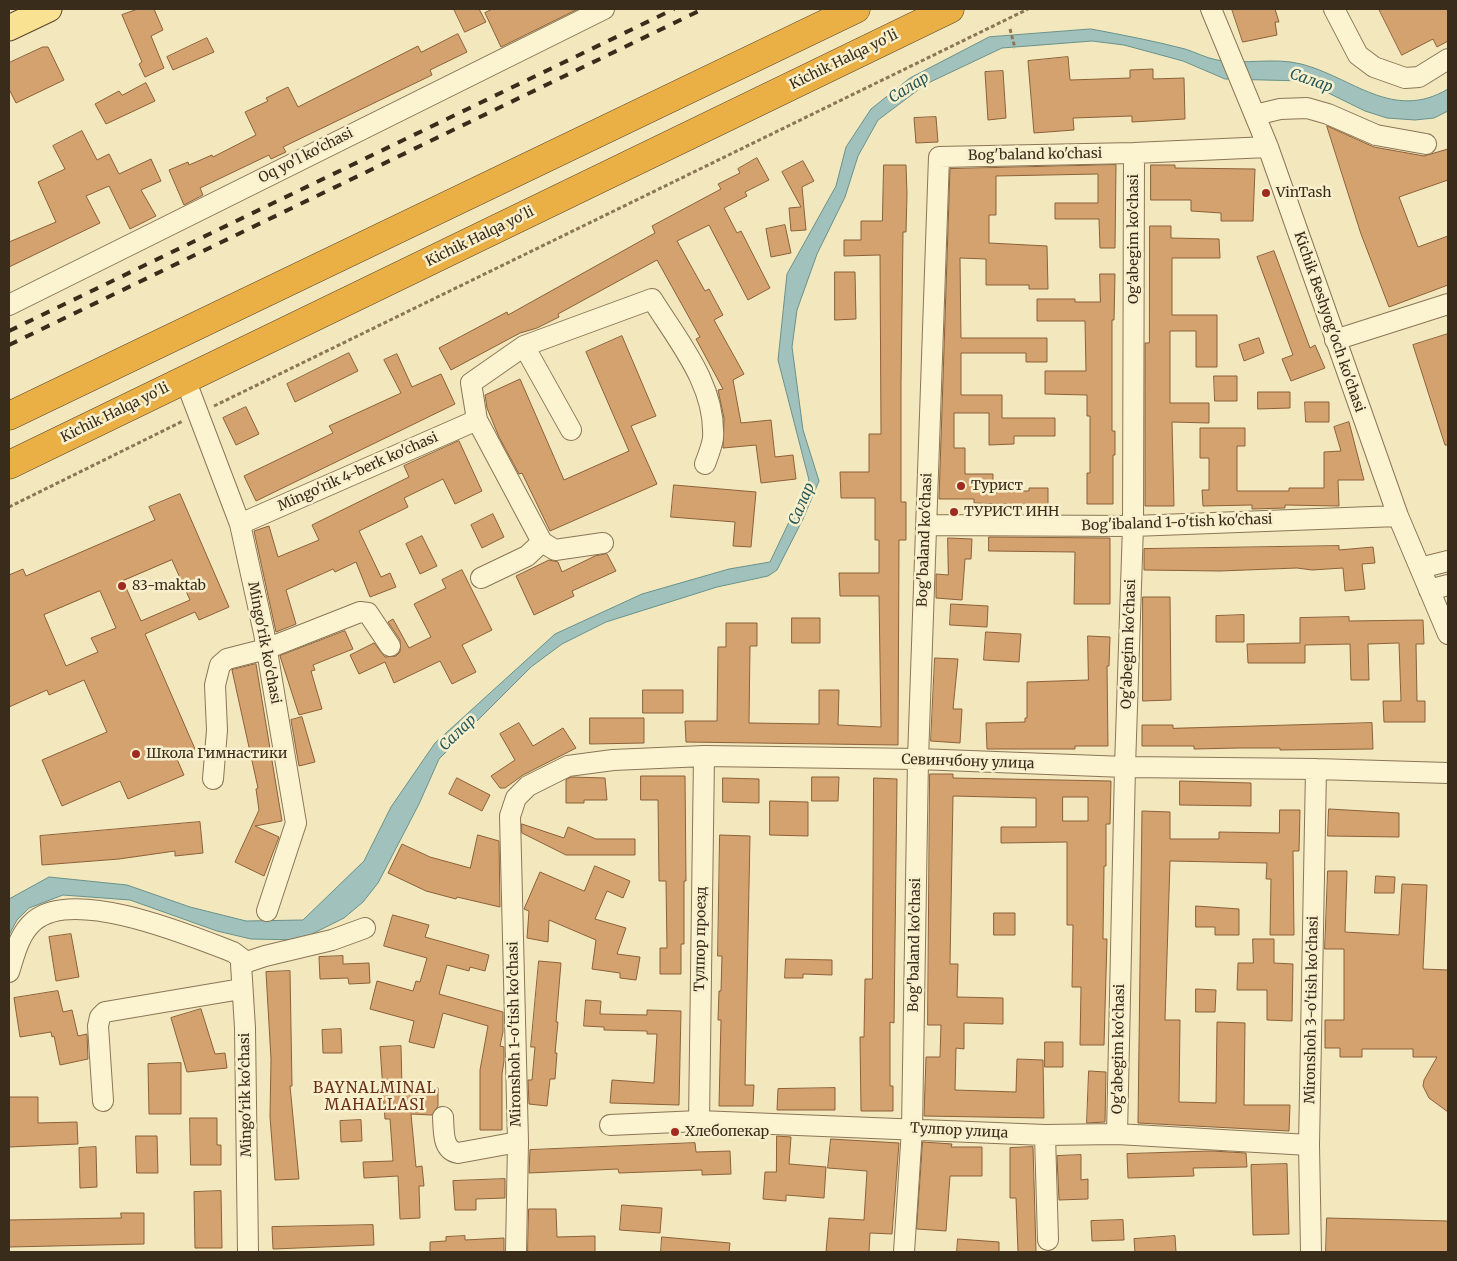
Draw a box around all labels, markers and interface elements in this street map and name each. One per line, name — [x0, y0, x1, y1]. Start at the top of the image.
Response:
street label: Kichik Halqa yo'li — [787, 27, 901, 93]
water label: Салар — [1287, 65, 1335, 97]
water label: Салар — [885, 69, 933, 107]
street label: Oq yo'l ko'chasi — [256, 125, 356, 187]
street label: Bog'baland ko'chasi — [968, 145, 1102, 165]
street label: Og'abegim ko'chasi — [1126, 174, 1142, 304]
place label: VinTash — [1276, 185, 1331, 201]
marker: VinTash — [1260, 187, 1272, 199]
street label: Kichik Halqa yo'li — [423, 204, 537, 270]
street label: Kichik Beshyog'och ko'chasi — [1290, 229, 1368, 415]
street label: Kichik Halqa yo'li — [58, 380, 172, 446]
street label: Mingo'rik 4-berk ko'chasi — [275, 429, 441, 515]
street label: Bog'baland ko'chasi — [914, 473, 936, 607]
place label: Турист — [971, 478, 1023, 494]
water label: Салар — [785, 480, 819, 528]
marker: Турист — [955, 480, 967, 492]
place label: ТУРИСТ ИНН — [964, 504, 1059, 520]
marker: ТУРИСТ ИНН — [948, 506, 960, 518]
street label: Bog'ibaland 1-o'tish ko'chasi — [1081, 511, 1273, 535]
place label: 83-maktab — [132, 578, 206, 594]
street label: Og'abegim ko'chasi — [1118, 579, 1140, 709]
marker: 83-maktab — [116, 580, 128, 592]
street label: Mingo'rik ko'chasi — [244, 580, 284, 706]
water label: Салар — [436, 711, 480, 755]
place label: Школа Гимнастики — [146, 746, 287, 762]
marker: Школа Гимнастики — [130, 748, 142, 760]
street label: Севинчбону улица — [901, 751, 1035, 773]
street label: Bog'baland ko'chasi — [905, 878, 925, 1012]
street label: Тулпор проезд — [692, 886, 710, 992]
street label: Mironshoh 3-o'tish ko'chasi — [1302, 916, 1322, 1104]
street label: Mironshoh 1-o'tish ko'chasi — [505, 941, 525, 1127]
street label: Og'abegim ko'chasi — [1109, 984, 1129, 1114]
street label: Mingo'rik ko'chasi — [237, 1033, 255, 1157]
district label: BAYNALMINAL MAHALLASI — [312, 1080, 438, 1115]
street label: Тулпор улица — [909, 1120, 1009, 1142]
place label: Хлебопекар — [685, 1124, 769, 1140]
marker: Хлебопекар — [669, 1126, 681, 1138]

